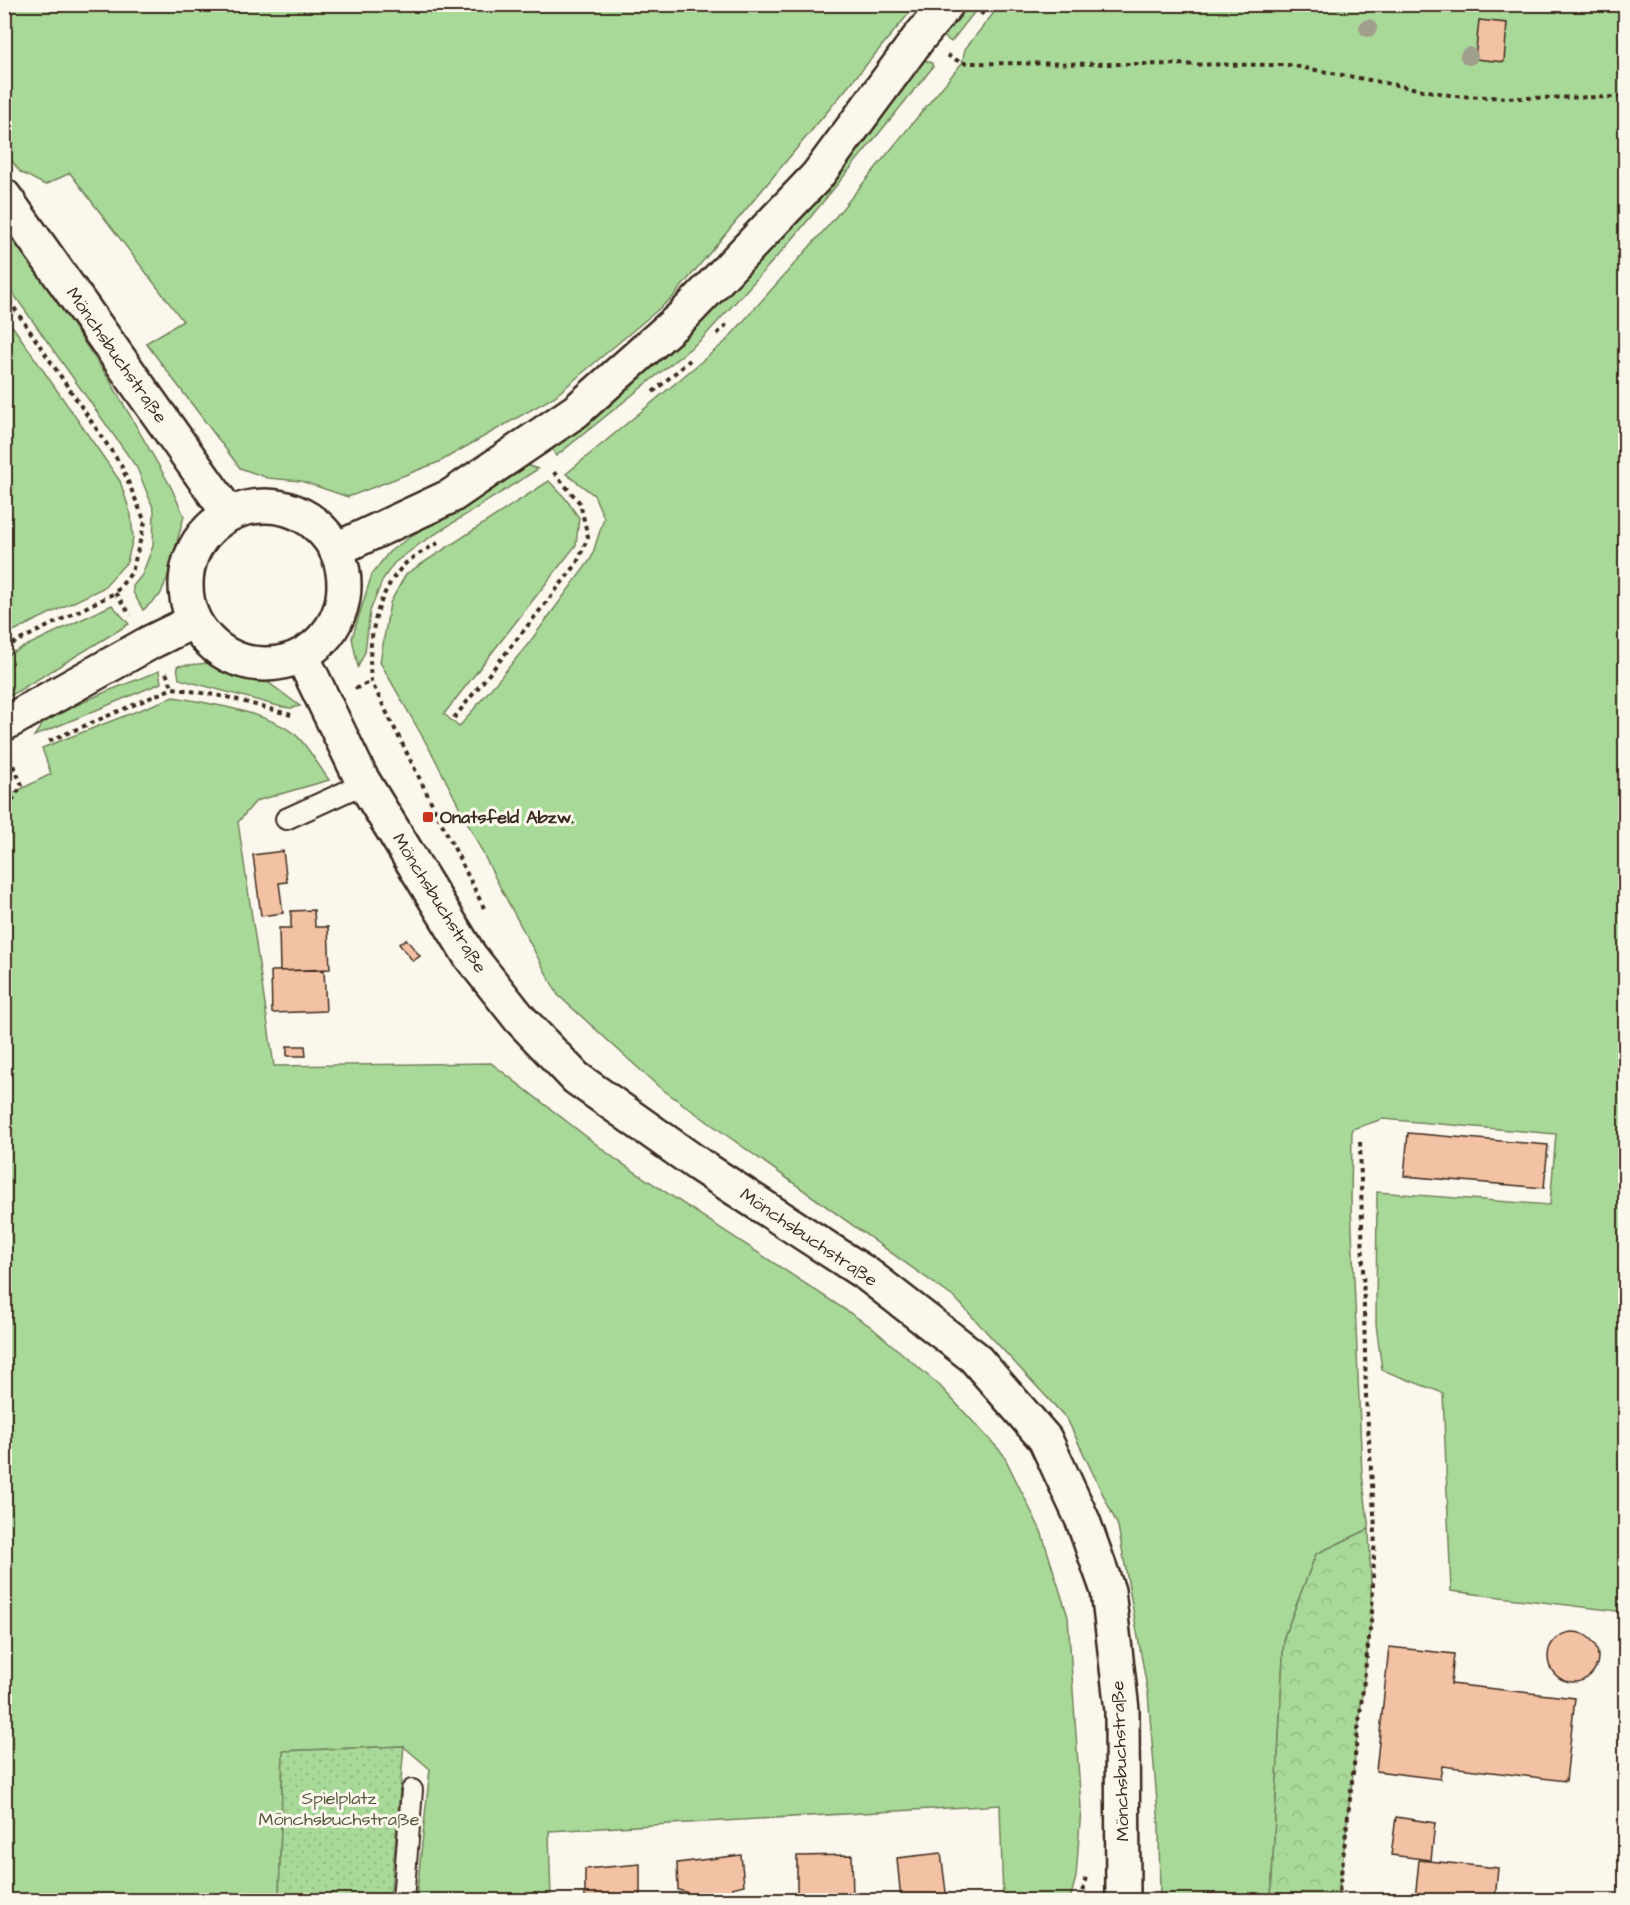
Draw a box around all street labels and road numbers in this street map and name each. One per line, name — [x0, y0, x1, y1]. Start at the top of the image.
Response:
street label: Mönchsbuchstraße — [60, 282, 173, 429]
street label: Mönchsbuchstraße — [386, 828, 493, 978]
street label: Mönchsbuchstraße — [735, 1182, 883, 1293]
street label: Mönchsbuchstraße — [1105, 1680, 1136, 1842]

